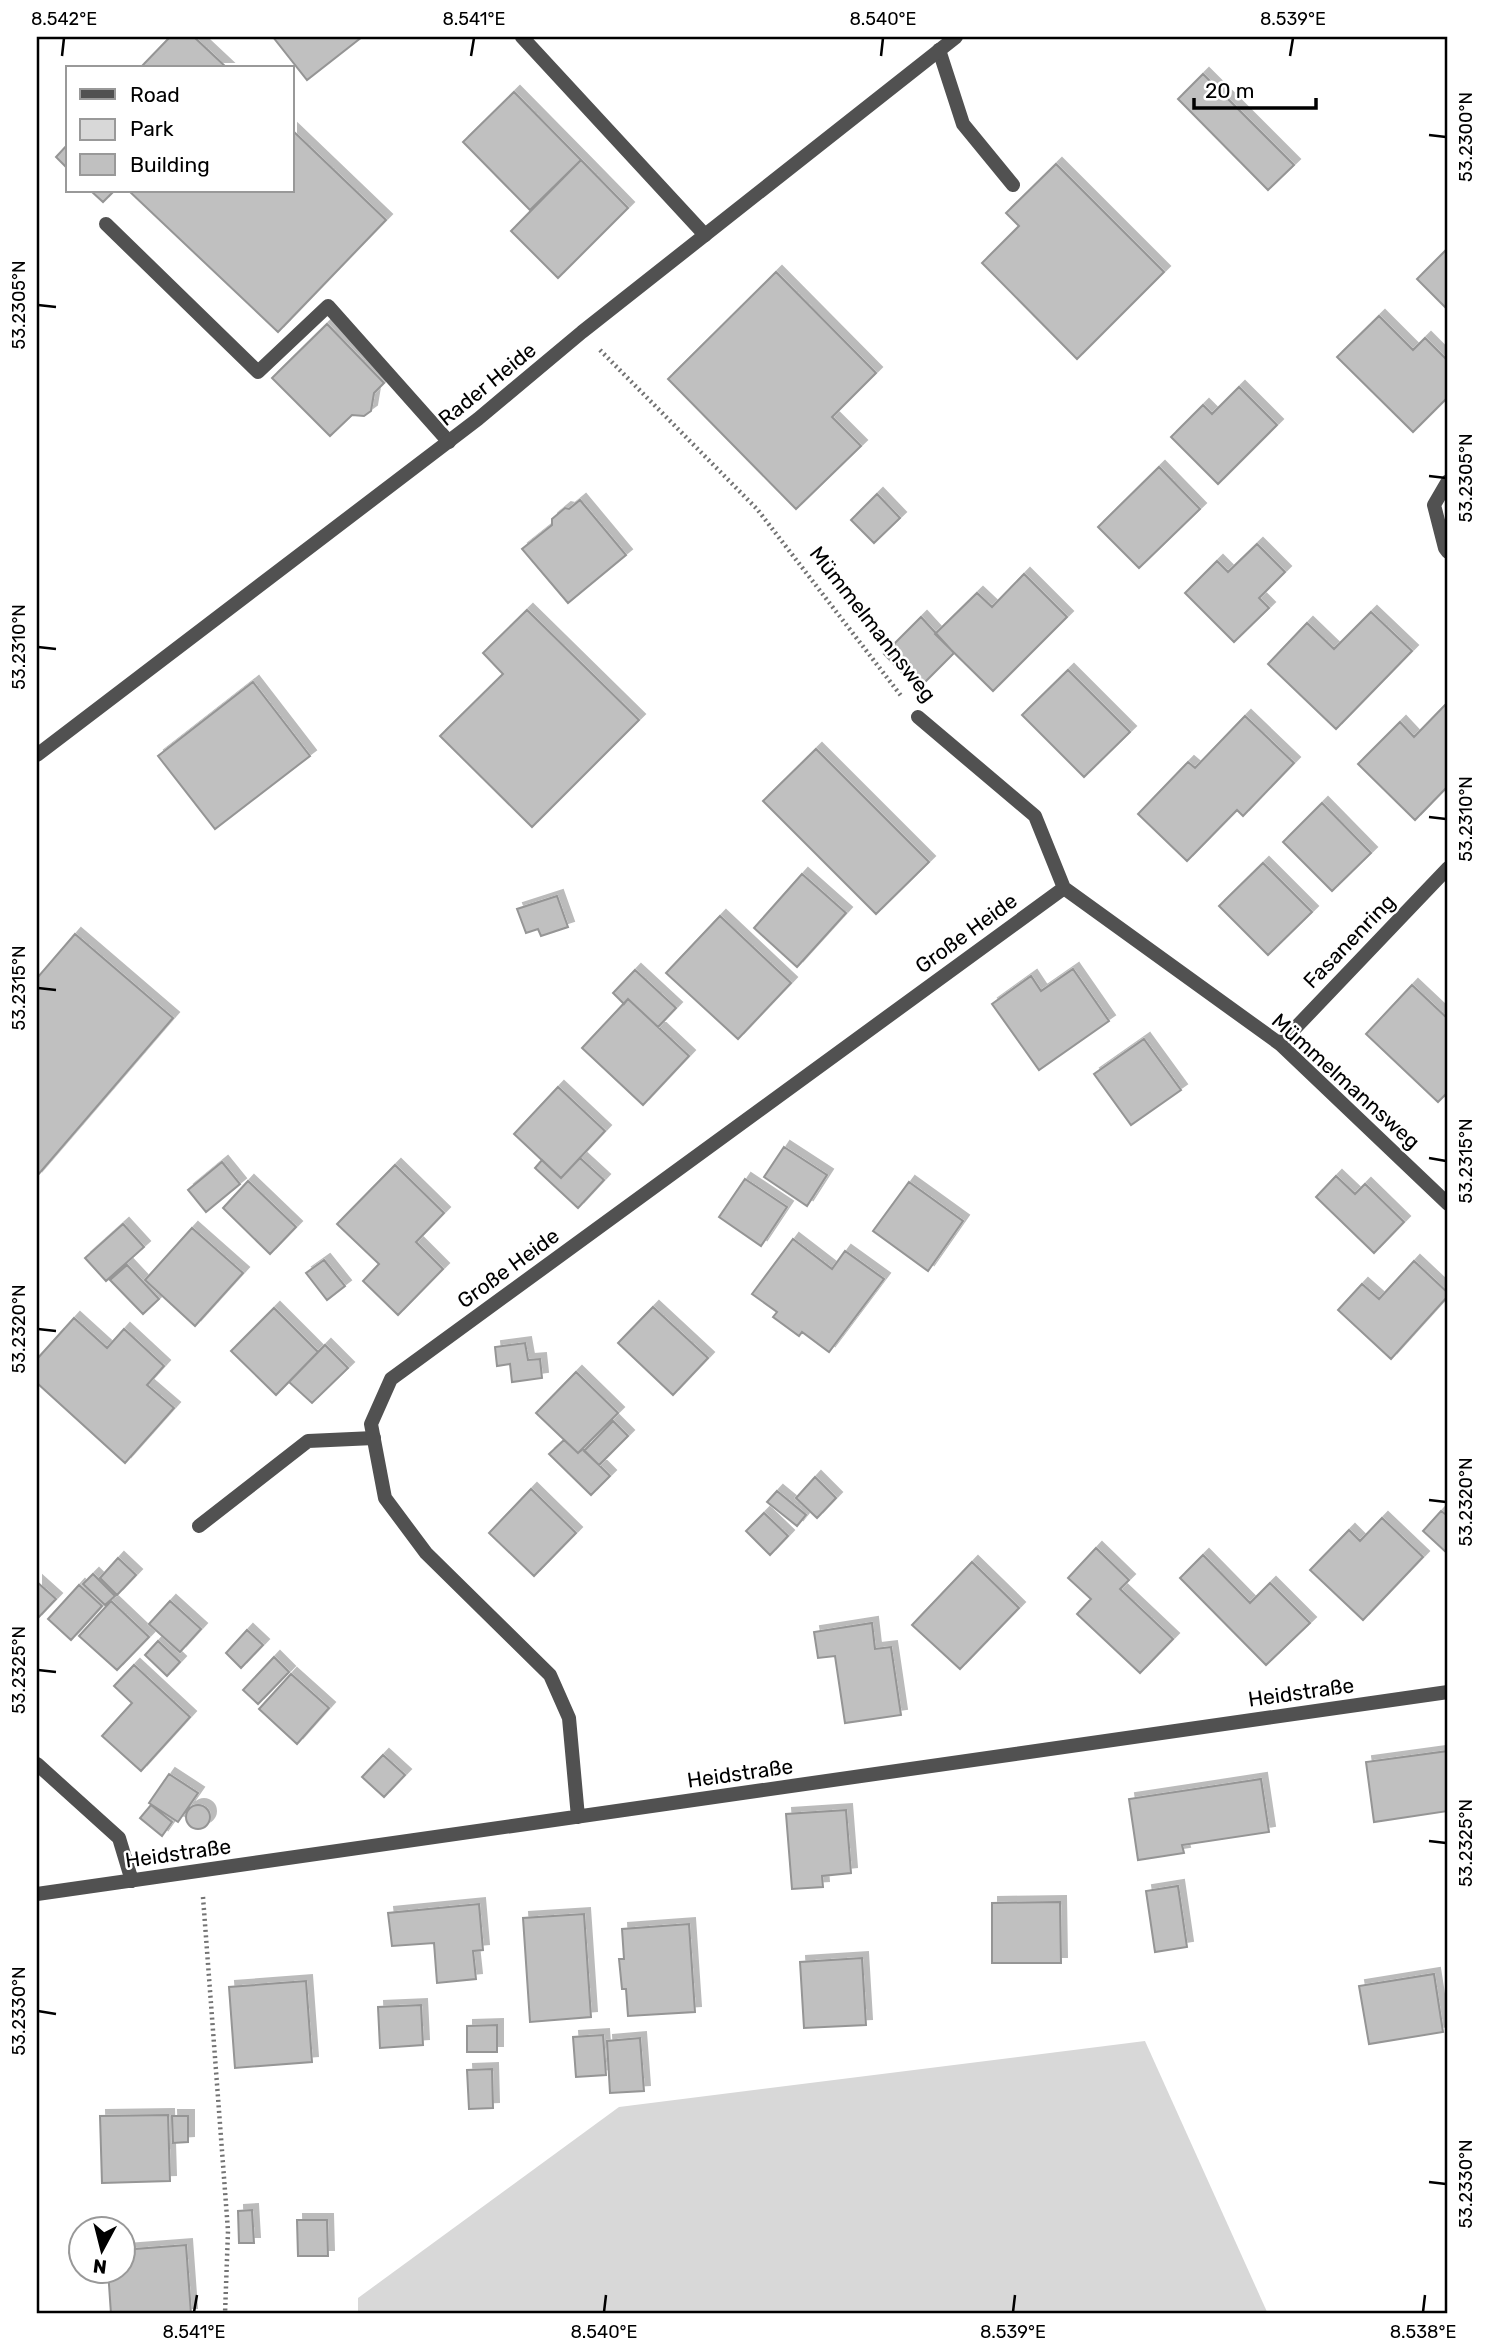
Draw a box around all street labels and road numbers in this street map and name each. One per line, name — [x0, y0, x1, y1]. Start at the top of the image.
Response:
street label: Rader Heide — [433, 337, 541, 431]
street label: Mümmelmannsweg — [805, 541, 941, 707]
street label: Große Heide — [910, 888, 1022, 978]
street label: Fasanenring — [1298, 889, 1400, 993]
street label: Mümmelmannsweg — [1267, 1008, 1425, 1154]
street label: Große Heide — [452, 1223, 564, 1313]
street label: Heidstraße — [1246, 1672, 1356, 1712]
street label: Heidstraße — [685, 1753, 795, 1793]
street label: Heidstraße — [123, 1833, 233, 1873]

